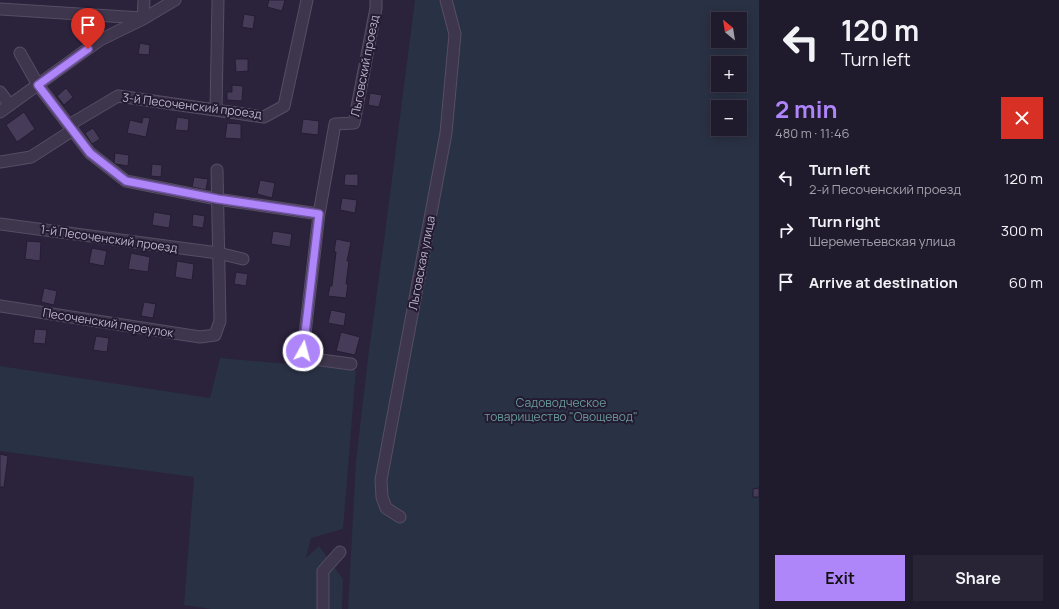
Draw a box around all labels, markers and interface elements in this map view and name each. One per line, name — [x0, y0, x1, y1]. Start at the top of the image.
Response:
pin — [71, 8, 105, 49]
text: 120 m — [841, 11, 919, 49]
north arrow — [711, 12, 747, 48]
map controls — [711, 12, 747, 136]
street label: Льговский проезд — [346, 13, 383, 118]
icon: arrive — [77, 14, 99, 36]
icon: left — [775, 16, 827, 68]
text: Turn left — [841, 47, 911, 71]
button: + — [711, 56, 747, 92]
street label: 3-й Песоченский проезд — [121, 89, 263, 122]
text: 2 min — [775, 92, 837, 125]
button: close — [1001, 97, 1043, 139]
button: − — [711, 100, 747, 136]
text: 480 m · 11:46 — [775, 124, 850, 142]
text: Turn left — [809, 159, 871, 180]
icon: left — [775, 167, 797, 189]
text: 120 m — [1004, 168, 1043, 189]
text: 2-й Песоченский проезд — [809, 180, 961, 198]
text: Turn right — [809, 211, 880, 232]
street label: Льговская улица — [404, 214, 439, 312]
icon: right — [775, 219, 797, 241]
street label: 1-й Песоченский проезд — [39, 220, 179, 257]
text: 300 m — [1001, 220, 1043, 241]
text: Шереметьевская улица — [809, 232, 955, 250]
icon: arrive — [775, 271, 797, 293]
text: Arrive at destination — [809, 272, 958, 293]
text: 60 m — [1009, 272, 1043, 293]
street label: Песоченский переулок — [42, 304, 176, 341]
position arrow — [282, 330, 324, 372]
park label: Садоводческое товарищество "Овощевод" — [484, 394, 638, 425]
button: Exit — [775, 555, 905, 601]
button: Share — [913, 555, 1043, 601]

